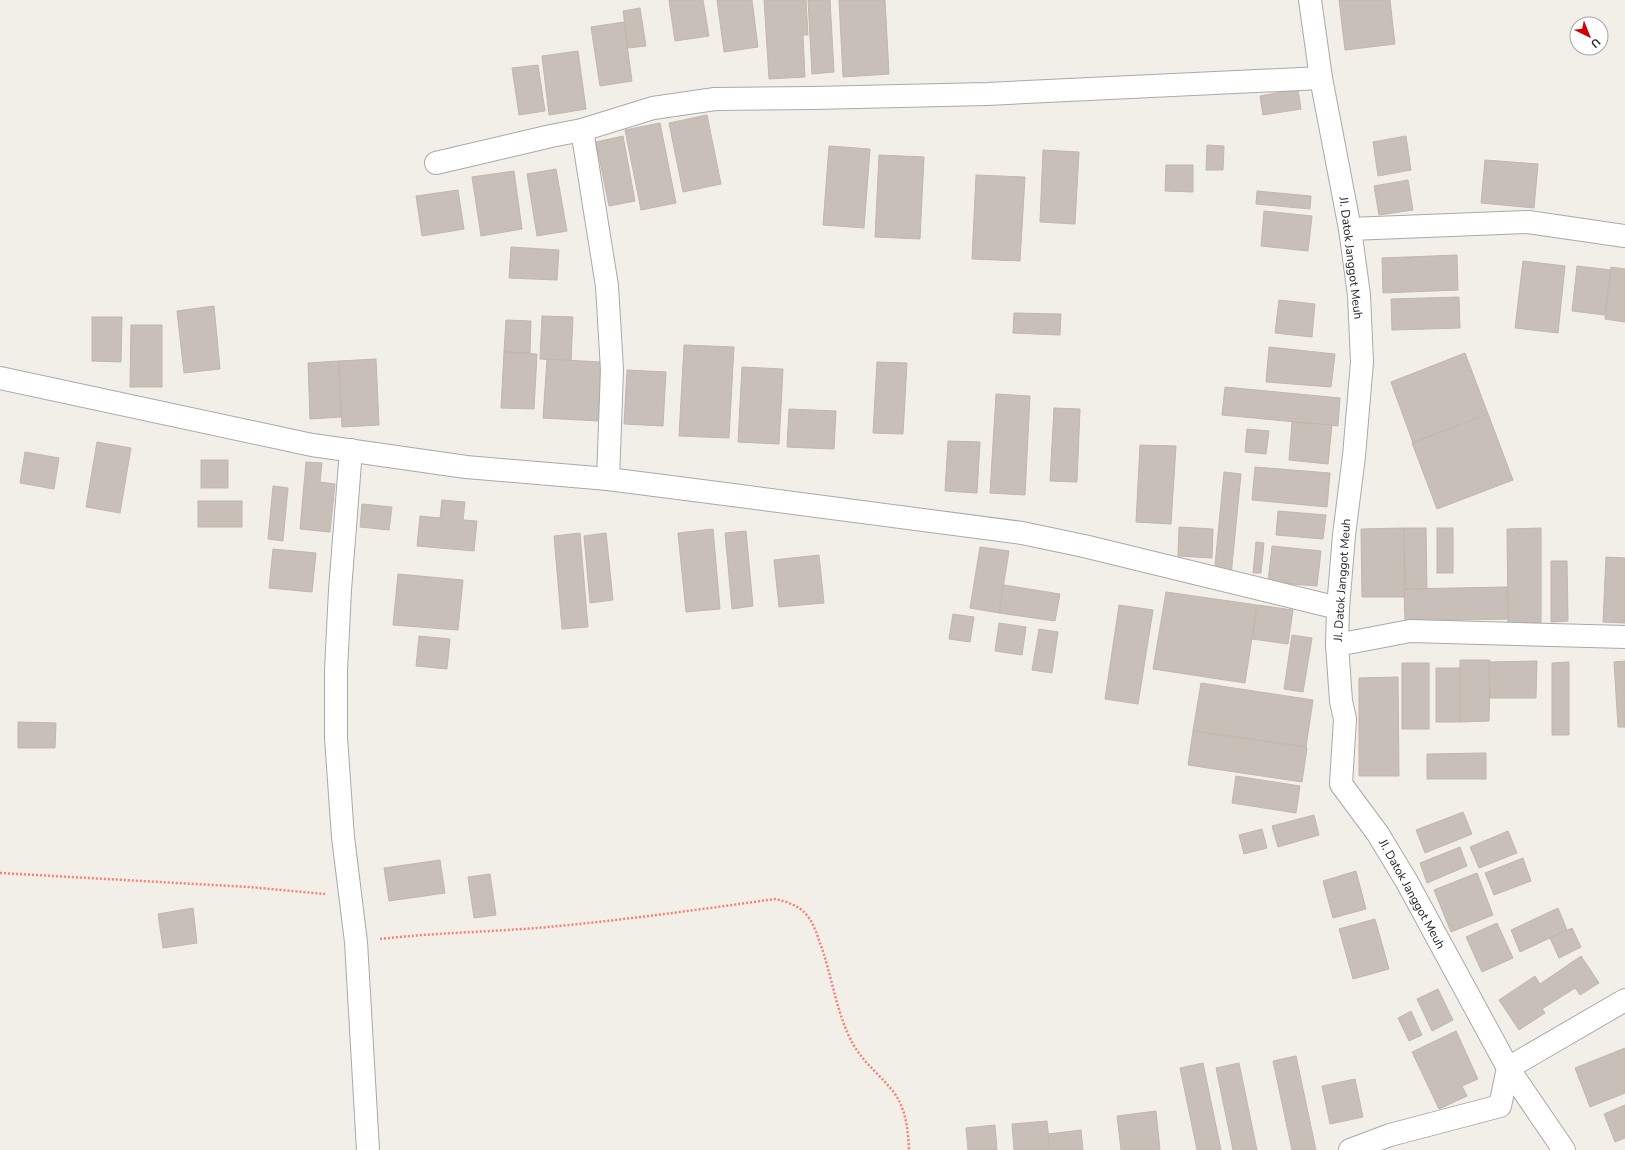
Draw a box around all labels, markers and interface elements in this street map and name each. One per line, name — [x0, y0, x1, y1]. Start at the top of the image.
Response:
north arrow — [1569, 16, 1609, 56]
text: U — [1587, 35, 1604, 51]
street label: JI. Datok Janggot Meuh — [1335, 195, 1366, 320]
street label: JI. Datok Janggot Meuh — [1330, 518, 1354, 643]
street label: JI. Datok Janggot Meuh — [1375, 835, 1449, 952]

